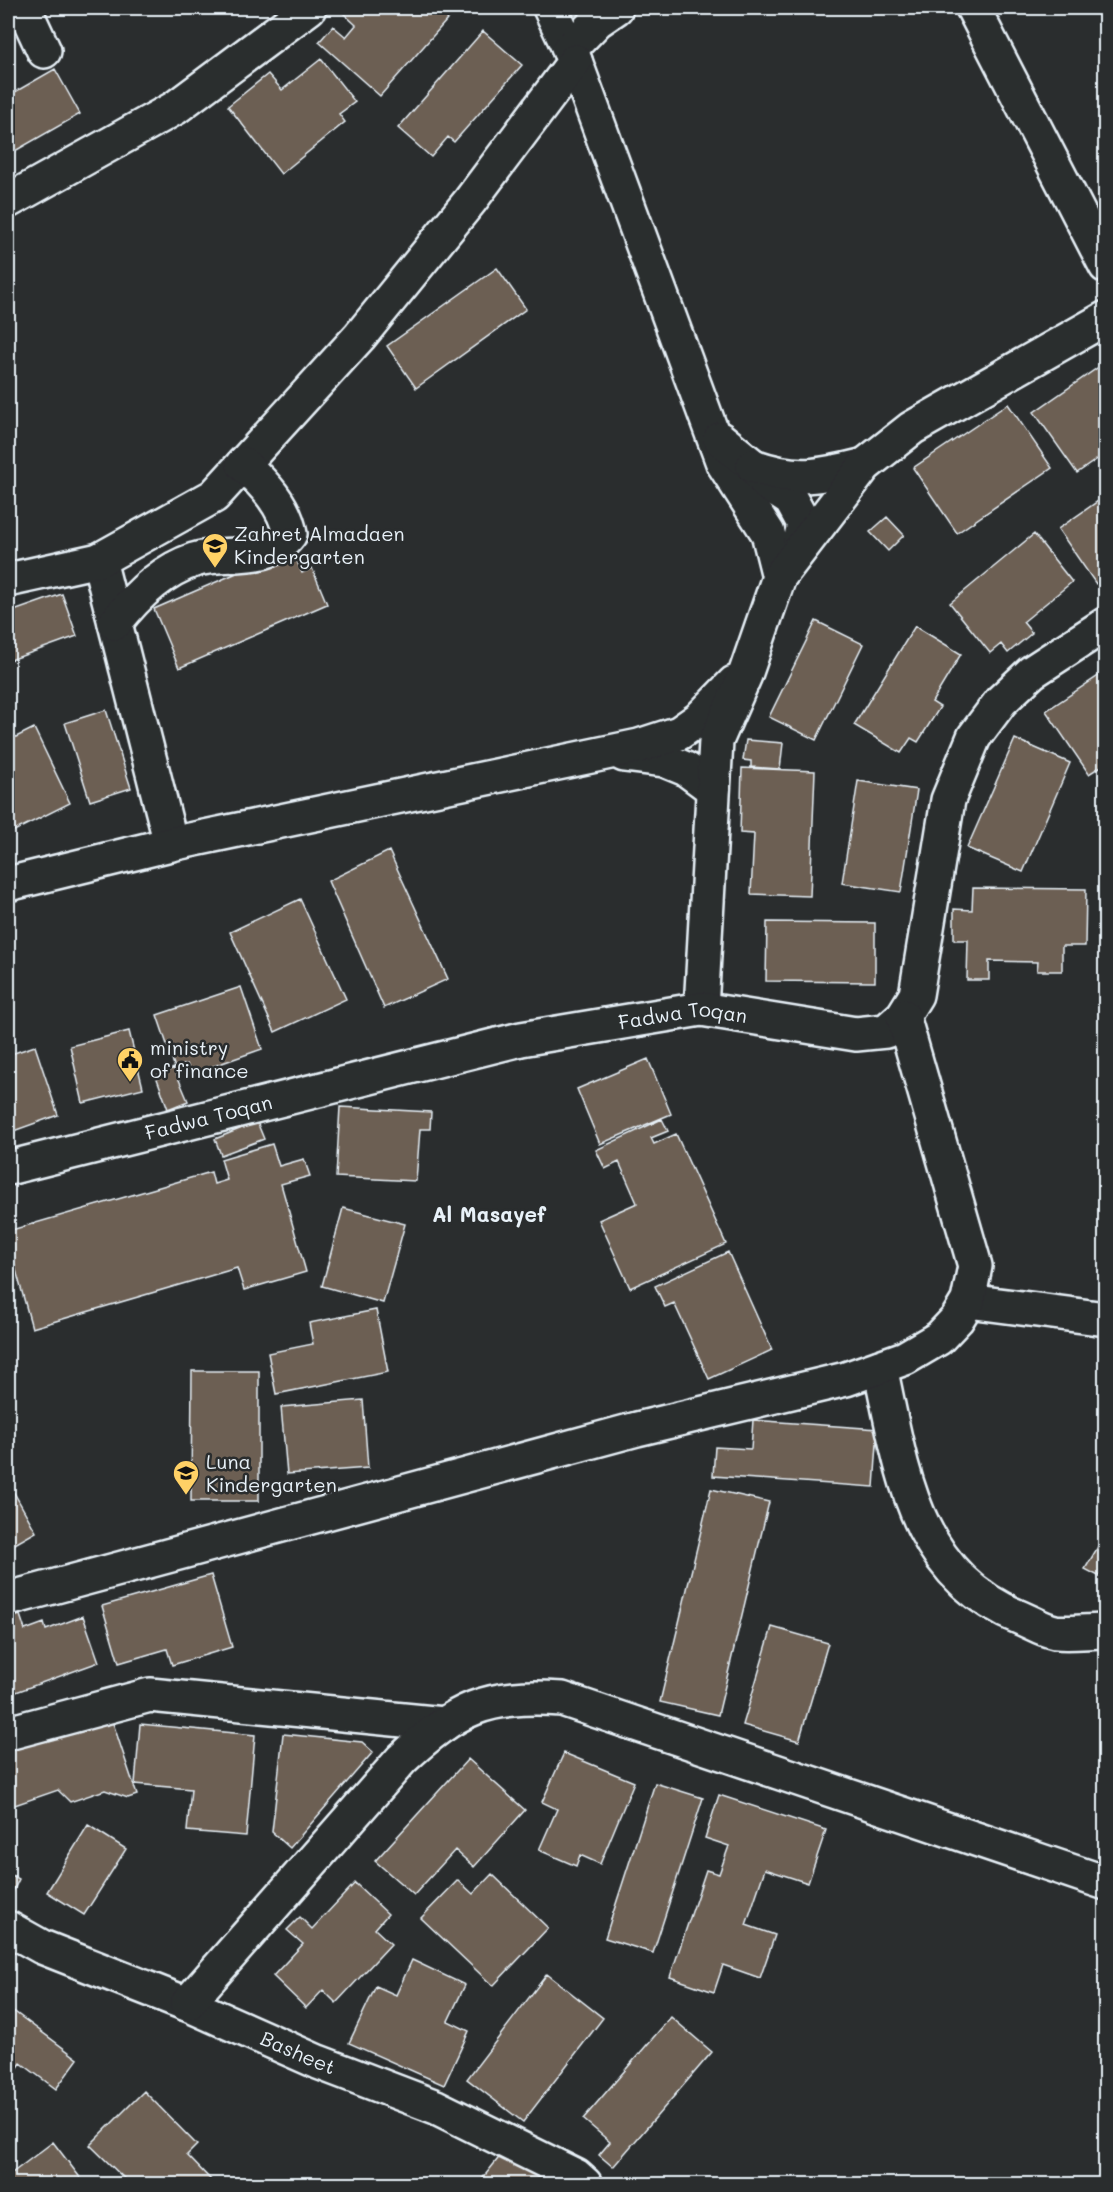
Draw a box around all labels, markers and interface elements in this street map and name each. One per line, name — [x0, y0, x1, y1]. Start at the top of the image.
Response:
place label: Zahret Almadaen Kindergarten — [234, 520, 405, 569]
school or university icon: Zahret Almadaen Kindergarten — [200, 531, 230, 569]
street label: Fadwa Toqan — [616, 995, 749, 1035]
place label: ministry of finance — [150, 1034, 249, 1083]
public building icon: ministry of finance — [115, 1045, 145, 1083]
street label: Fadwa Toqan — [142, 1088, 275, 1145]
district label: Al Masayef — [432, 1200, 547, 1228]
place label: Luna Kindergarten — [206, 1448, 337, 1497]
school or university icon: Luna Kindergarten — [171, 1458, 201, 1496]
street label: Basheet — [257, 2024, 340, 2080]

